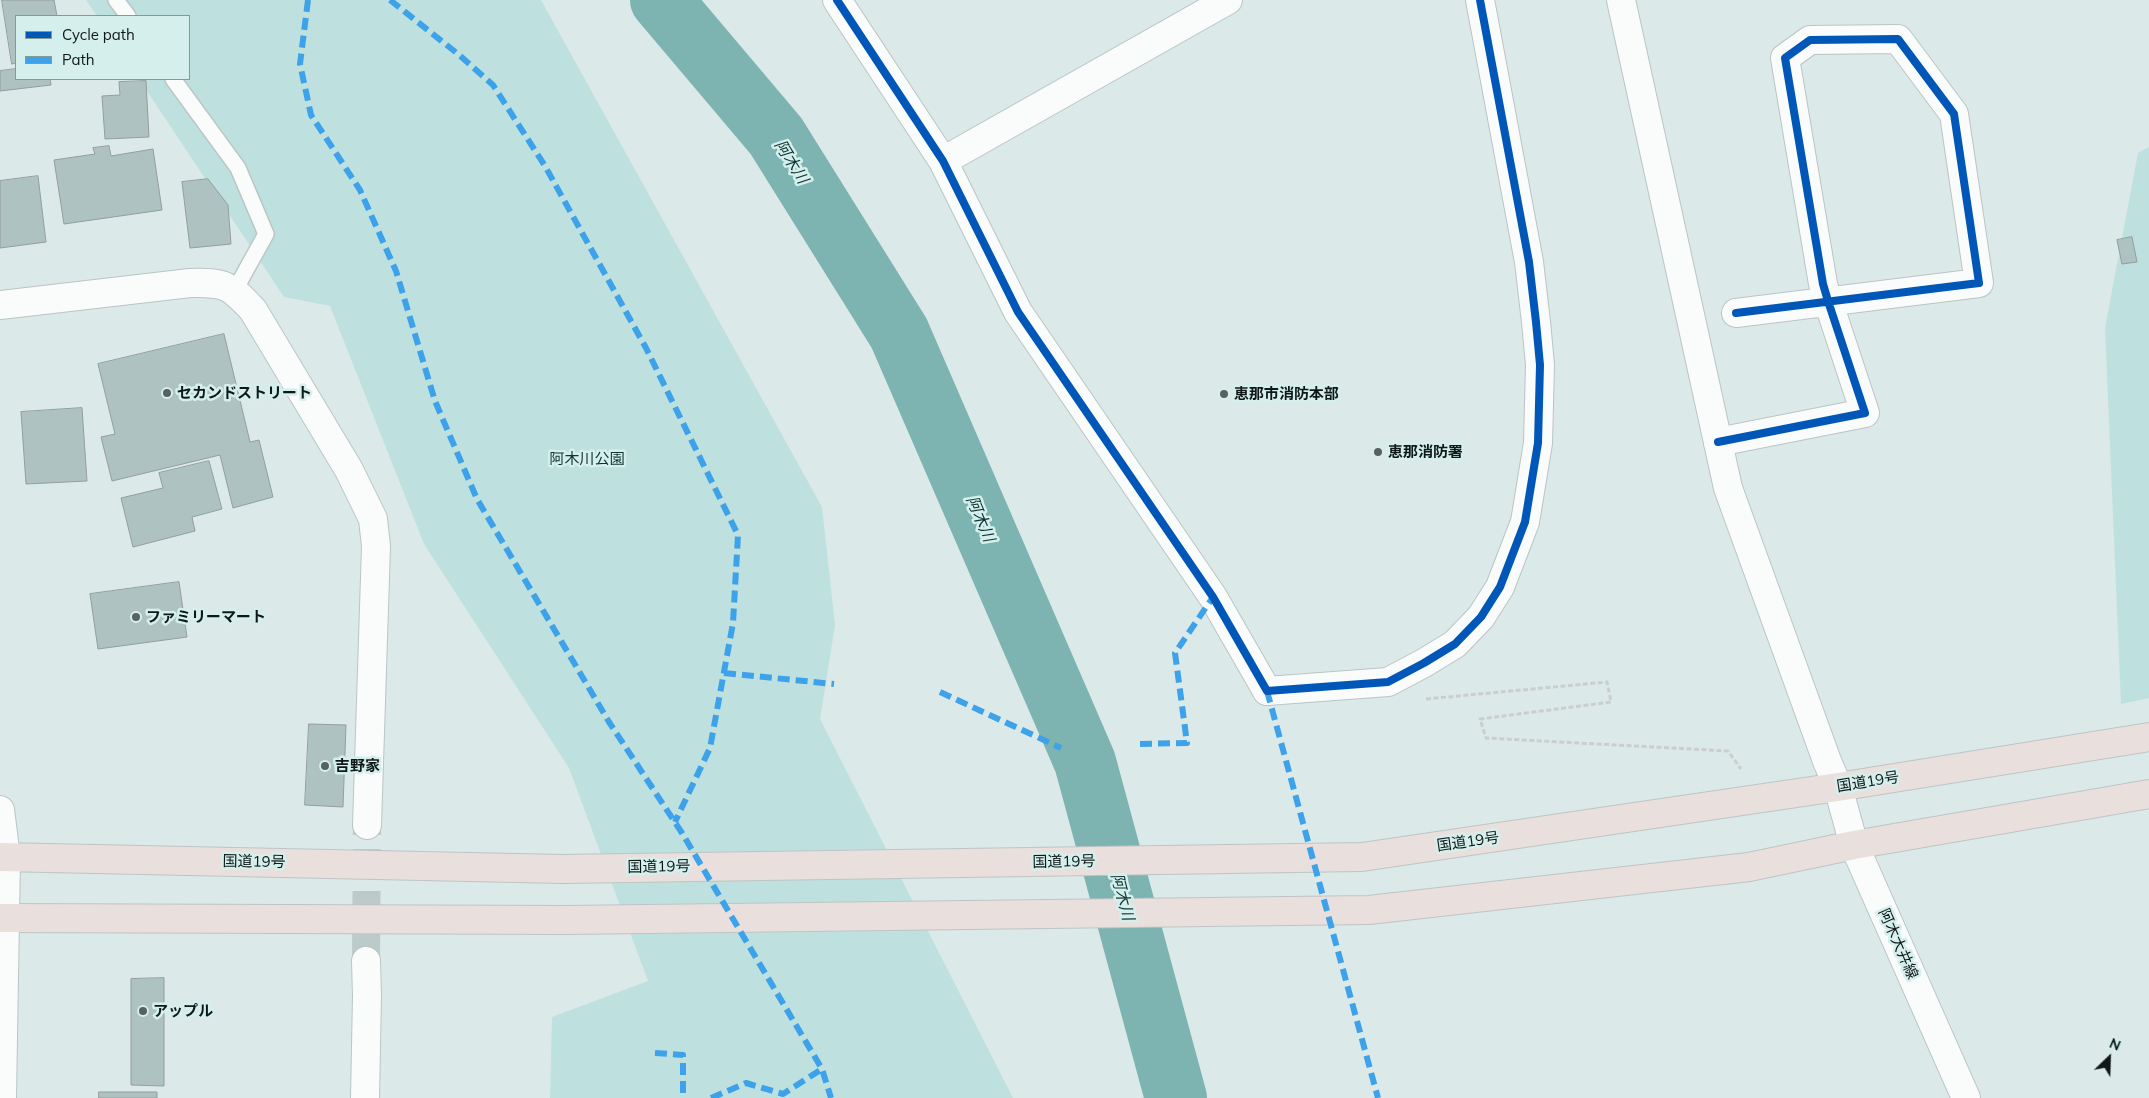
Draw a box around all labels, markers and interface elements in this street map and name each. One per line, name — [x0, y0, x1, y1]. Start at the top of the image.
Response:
legend — [15, 15, 190, 80]
text: Cycle path — [62, 25, 135, 44]
text: Path — [62, 50, 94, 69]
water label: 阿木川 — [770, 137, 812, 187]
place label: セカンドストリート — [177, 384, 312, 402]
place label: 恵那市消防本部 — [1234, 385, 1339, 403]
marker: セカンドストリート — [161, 387, 173, 399]
marker: 恵那市消防本部 — [1218, 388, 1230, 400]
place label: 恵那消防署 — [1388, 443, 1463, 461]
marker: 恵那消防署 — [1372, 446, 1384, 458]
park label: 阿木川公園 — [550, 450, 624, 468]
water label: 阿木川 — [962, 493, 998, 545]
place label: ファミリーマート — [146, 608, 266, 626]
marker: ファミリーマート — [130, 611, 142, 623]
place label: 吉野家 — [335, 757, 380, 775]
marker: 吉野家 — [319, 760, 331, 772]
street label: 国道19号 — [1835, 768, 1901, 796]
street label: 国道19号 — [1436, 829, 1500, 855]
street label: 国道19号 — [222, 852, 286, 872]
street label: 国道19号 — [1032, 852, 1096, 872]
street label: 国道19号 — [627, 857, 691, 877]
water label: 阿木川 — [1107, 871, 1137, 923]
street label: 阿木大井線 — [1875, 906, 1921, 982]
place label: アップル — [153, 1002, 213, 1020]
marker: アップル — [137, 1005, 149, 1017]
north arrow — [2084, 1033, 2134, 1083]
text: N — [2107, 1034, 2124, 1055]

